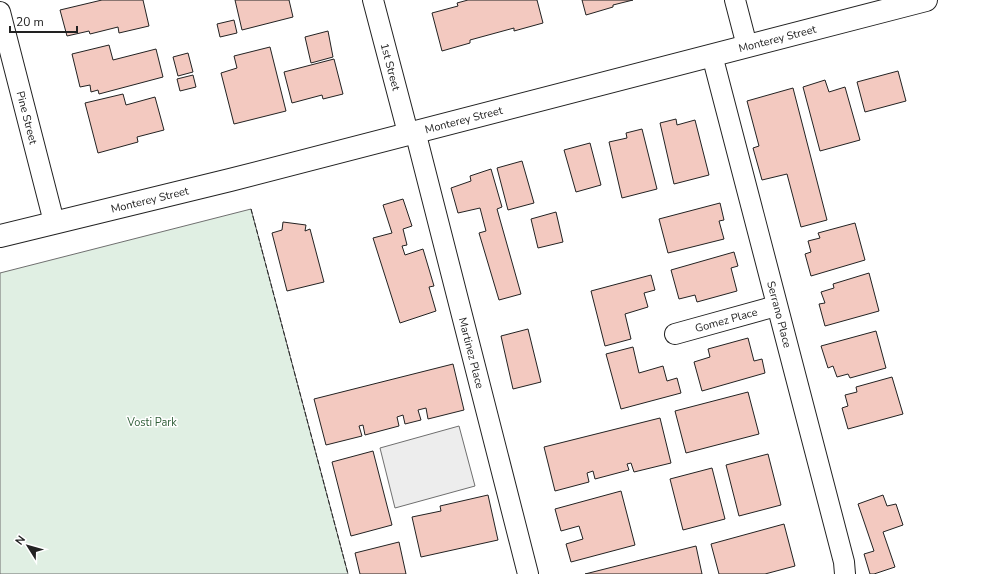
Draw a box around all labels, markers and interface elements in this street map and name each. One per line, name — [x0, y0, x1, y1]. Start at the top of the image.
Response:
scale bar — [10, 8, 77, 34]
text: 20 m — [16, 14, 44, 30]
street label: Monterey Street — [737, 22, 818, 56]
street label: 1st Street — [377, 41, 404, 92]
street label: Pine Street — [13, 89, 41, 146]
street label: Monterey Street — [423, 103, 504, 137]
street label: Monterey Street — [109, 183, 190, 217]
street label: Serrano Place — [763, 279, 795, 350]
street label: Gomez Place — [693, 304, 759, 336]
street label: Martinez Place — [455, 316, 487, 390]
park label: Vosti Park — [126, 415, 177, 430]
north arrow — [8, 526, 48, 566]
text: N — [12, 532, 29, 548]

